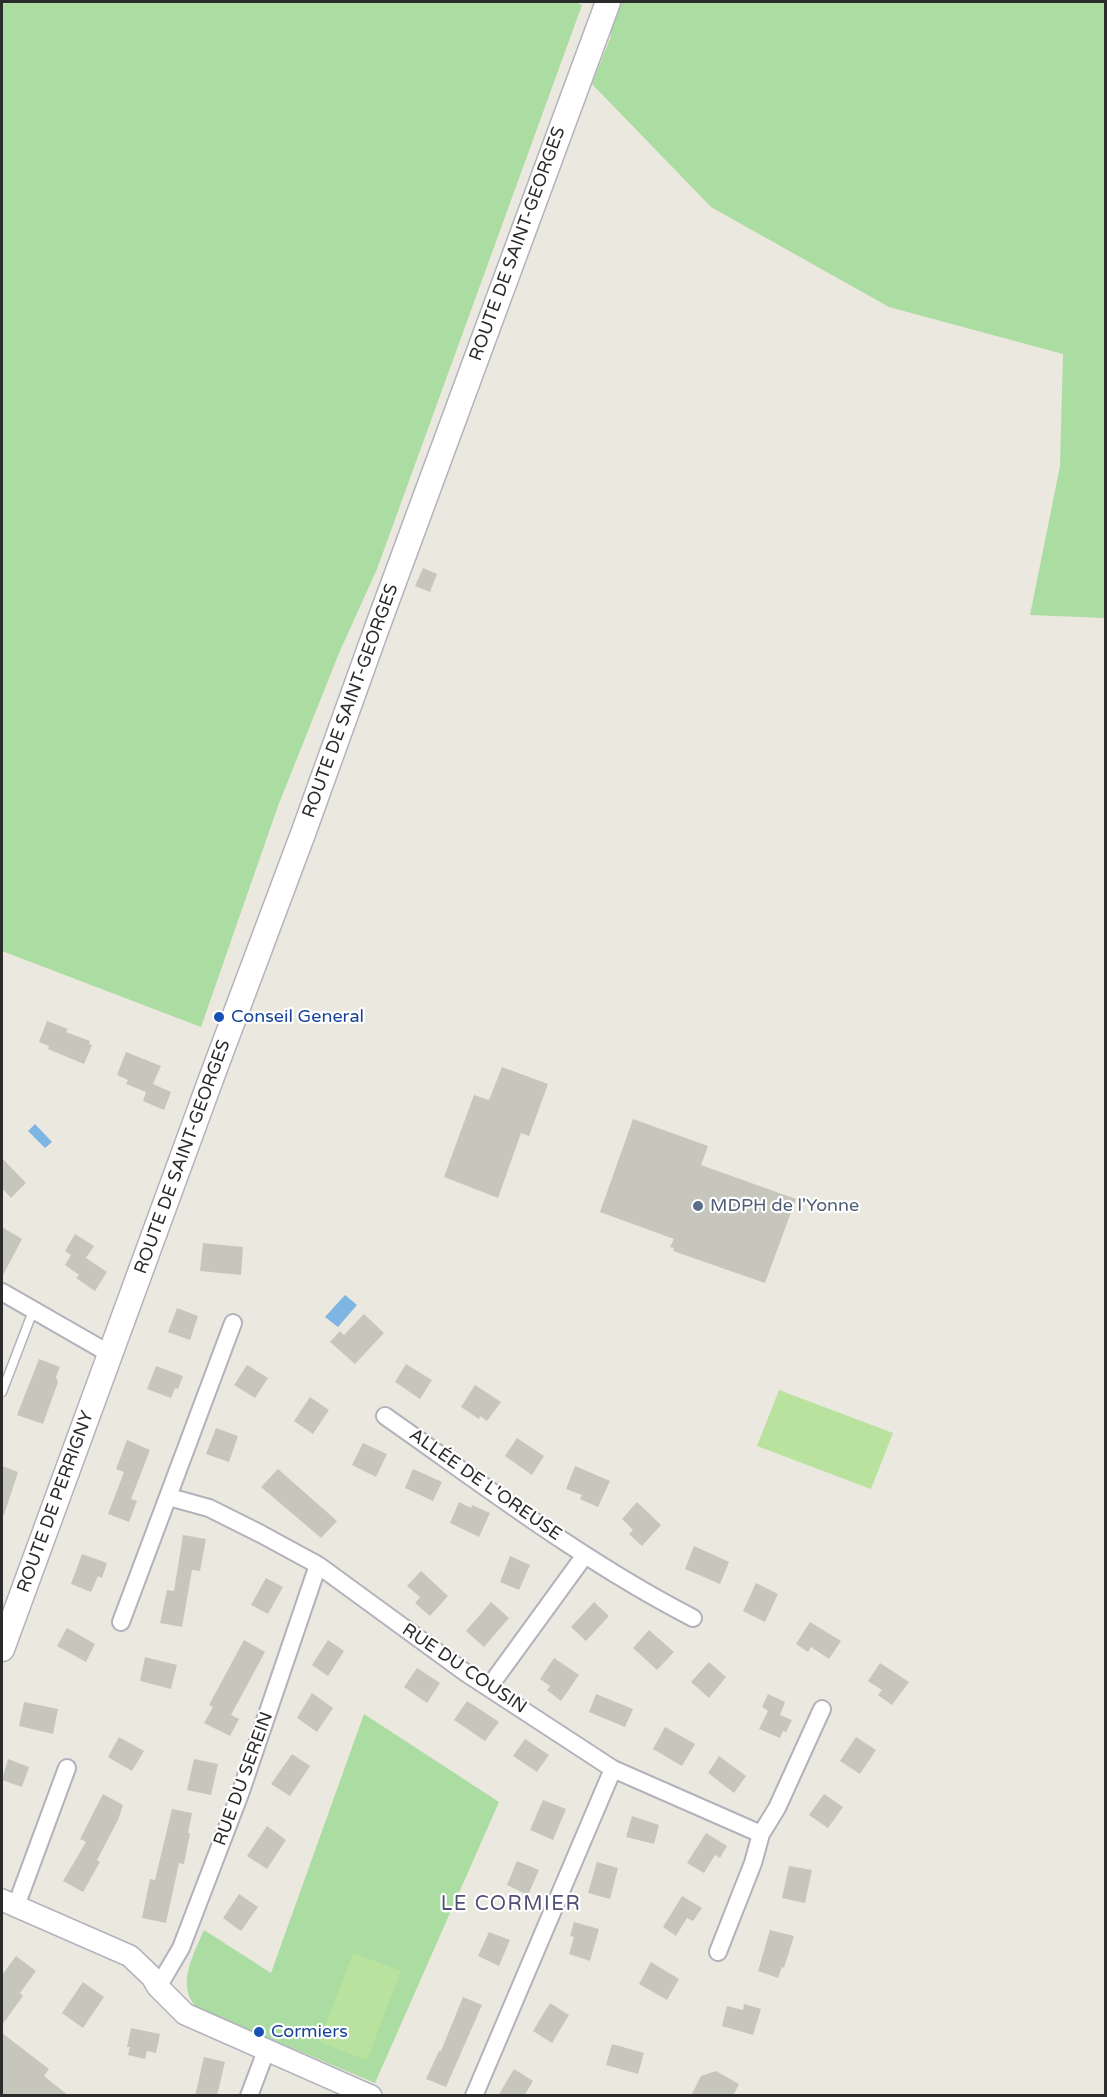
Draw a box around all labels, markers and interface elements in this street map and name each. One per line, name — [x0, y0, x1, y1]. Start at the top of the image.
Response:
street label: ROUTE DE SAINT-GEORGES — [465, 124, 571, 364]
street label: ROUTE DE SAINT-GEORGES — [298, 581, 404, 821]
place label: Conseil General — [231, 1006, 364, 1028]
marker: Conseil General — [212, 1010, 226, 1024]
street label: ROUTE DE SAINT-GEORGES — [130, 1037, 236, 1277]
place label: MDPH de l'Yonne — [710, 1195, 859, 1217]
marker: MDPH de l'Yonne — [691, 1199, 705, 1213]
street label: ROUTE DE PERRIGNY — [13, 1408, 99, 1596]
street label: ALLÉE DE L'OREUSE — [405, 1424, 565, 1546]
street label: RUE DU COUSIN — [398, 1619, 530, 1719]
street label: RUE DU SEREIN — [210, 1709, 278, 1849]
district label: LE CORMIER — [441, 1893, 581, 1917]
place label: Cormiers — [271, 2021, 348, 2043]
marker: Cormiers — [252, 2025, 266, 2039]

